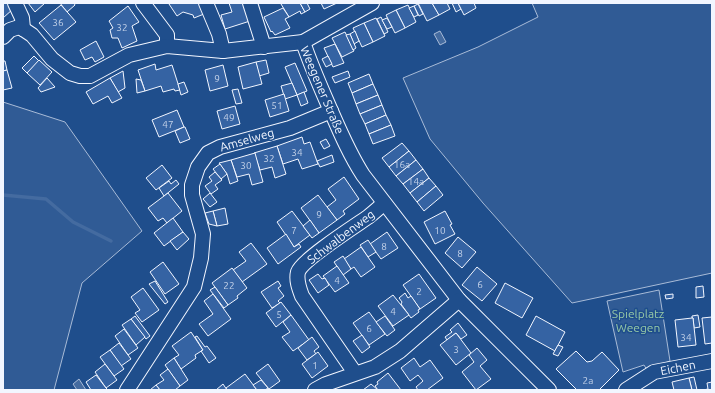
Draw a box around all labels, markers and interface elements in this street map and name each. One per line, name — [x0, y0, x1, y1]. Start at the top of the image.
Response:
house number: 36 — [52, 17, 64, 28]
house number: 32 — [116, 22, 128, 33]
street label: Weegener Straße — [298, 44, 347, 136]
house number: 9 — [214, 73, 220, 84]
house number: 51 — [271, 100, 283, 111]
house number: 49 — [223, 112, 235, 123]
house number: 47 — [162, 119, 174, 130]
street label: Amselweg — [218, 126, 276, 153]
house number: 34 — [291, 147, 303, 158]
house number: 32 — [263, 153, 275, 164]
house number: 16a — [394, 159, 410, 170]
house number: 30 — [240, 160, 252, 171]
house number: 14a — [408, 176, 424, 187]
street label: Schwalbenweg — [305, 207, 377, 266]
house number: 9 — [316, 209, 322, 220]
house number: 7 — [291, 225, 297, 236]
house number: 10 — [434, 225, 446, 236]
house number: 8 — [381, 241, 387, 252]
house number: 8 — [457, 248, 463, 259]
house number: 4 — [334, 275, 340, 286]
house number: 6 — [477, 279, 483, 290]
house number: 22 — [223, 280, 235, 291]
house number: 2 — [416, 286, 422, 297]
house number: 4 — [390, 306, 396, 317]
park label: Spielplatz Weegen — [612, 307, 665, 334]
house number: 5 — [276, 309, 282, 320]
house number: 6 — [366, 323, 372, 334]
house number: 34 — [680, 332, 692, 343]
house number: 3 — [453, 344, 459, 355]
street label: Eichen — [659, 358, 697, 377]
house number: 1 — [312, 360, 318, 371]
house number: 2a — [583, 375, 593, 386]

